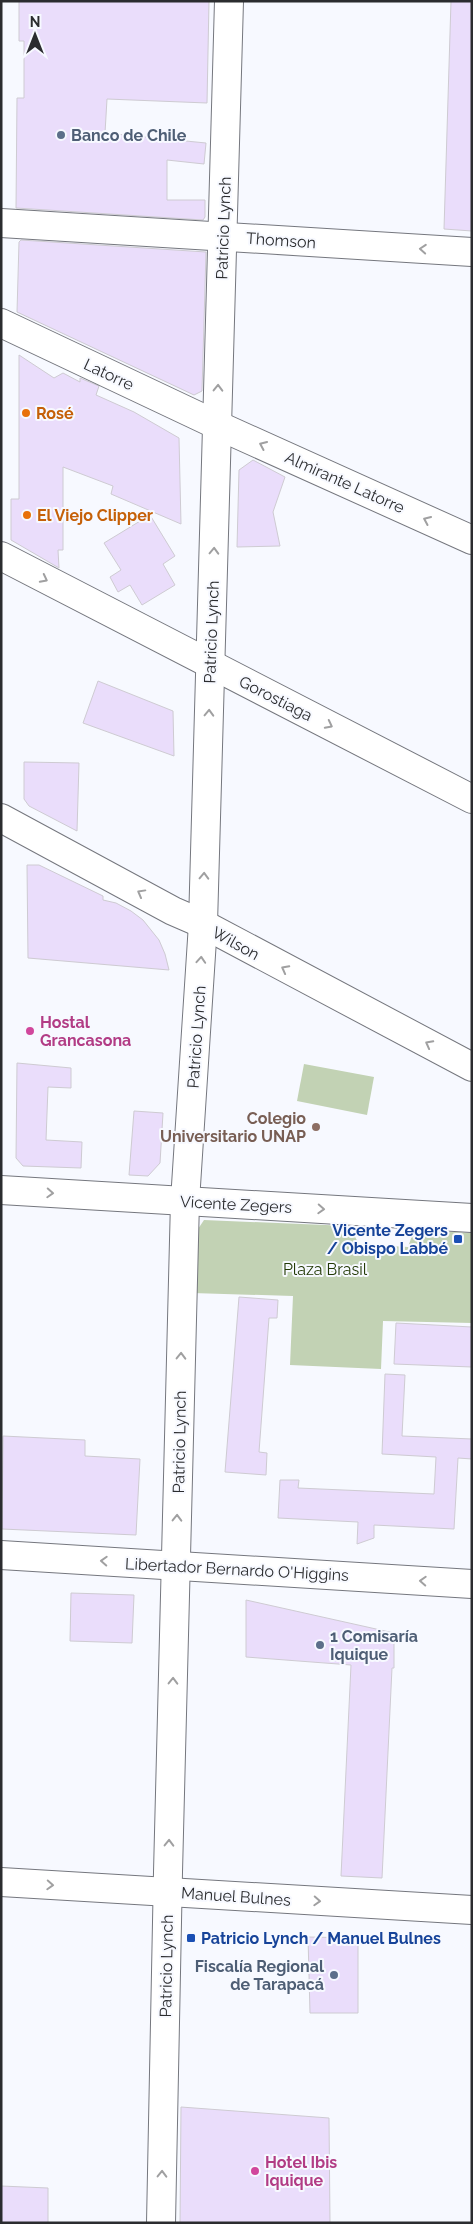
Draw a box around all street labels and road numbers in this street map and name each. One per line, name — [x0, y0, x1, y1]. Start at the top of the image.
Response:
street label: Patricio Lynch — [212, 176, 235, 280]
street label: Thomson — [245, 229, 316, 252]
street label: Latorre — [81, 355, 137, 394]
street label: Almirante Latorre — [282, 448, 407, 517]
street label: Patricio Lynch — [200, 580, 223, 684]
street label: Gorostiaga — [236, 672, 316, 725]
street label: Wilson — [209, 923, 263, 964]
street label: Patricio Lynch — [183, 985, 210, 1089]
street label: Vicente Zegers — [179, 1192, 293, 1217]
street label: Patricio Lynch — [169, 1390, 190, 1494]
street label: Libertador Bernardo O'Higgins — [125, 1554, 350, 1585]
street label: Manuel Bulnes — [181, 1883, 292, 1910]
street label: Patricio Lynch — [156, 1914, 177, 2018]

